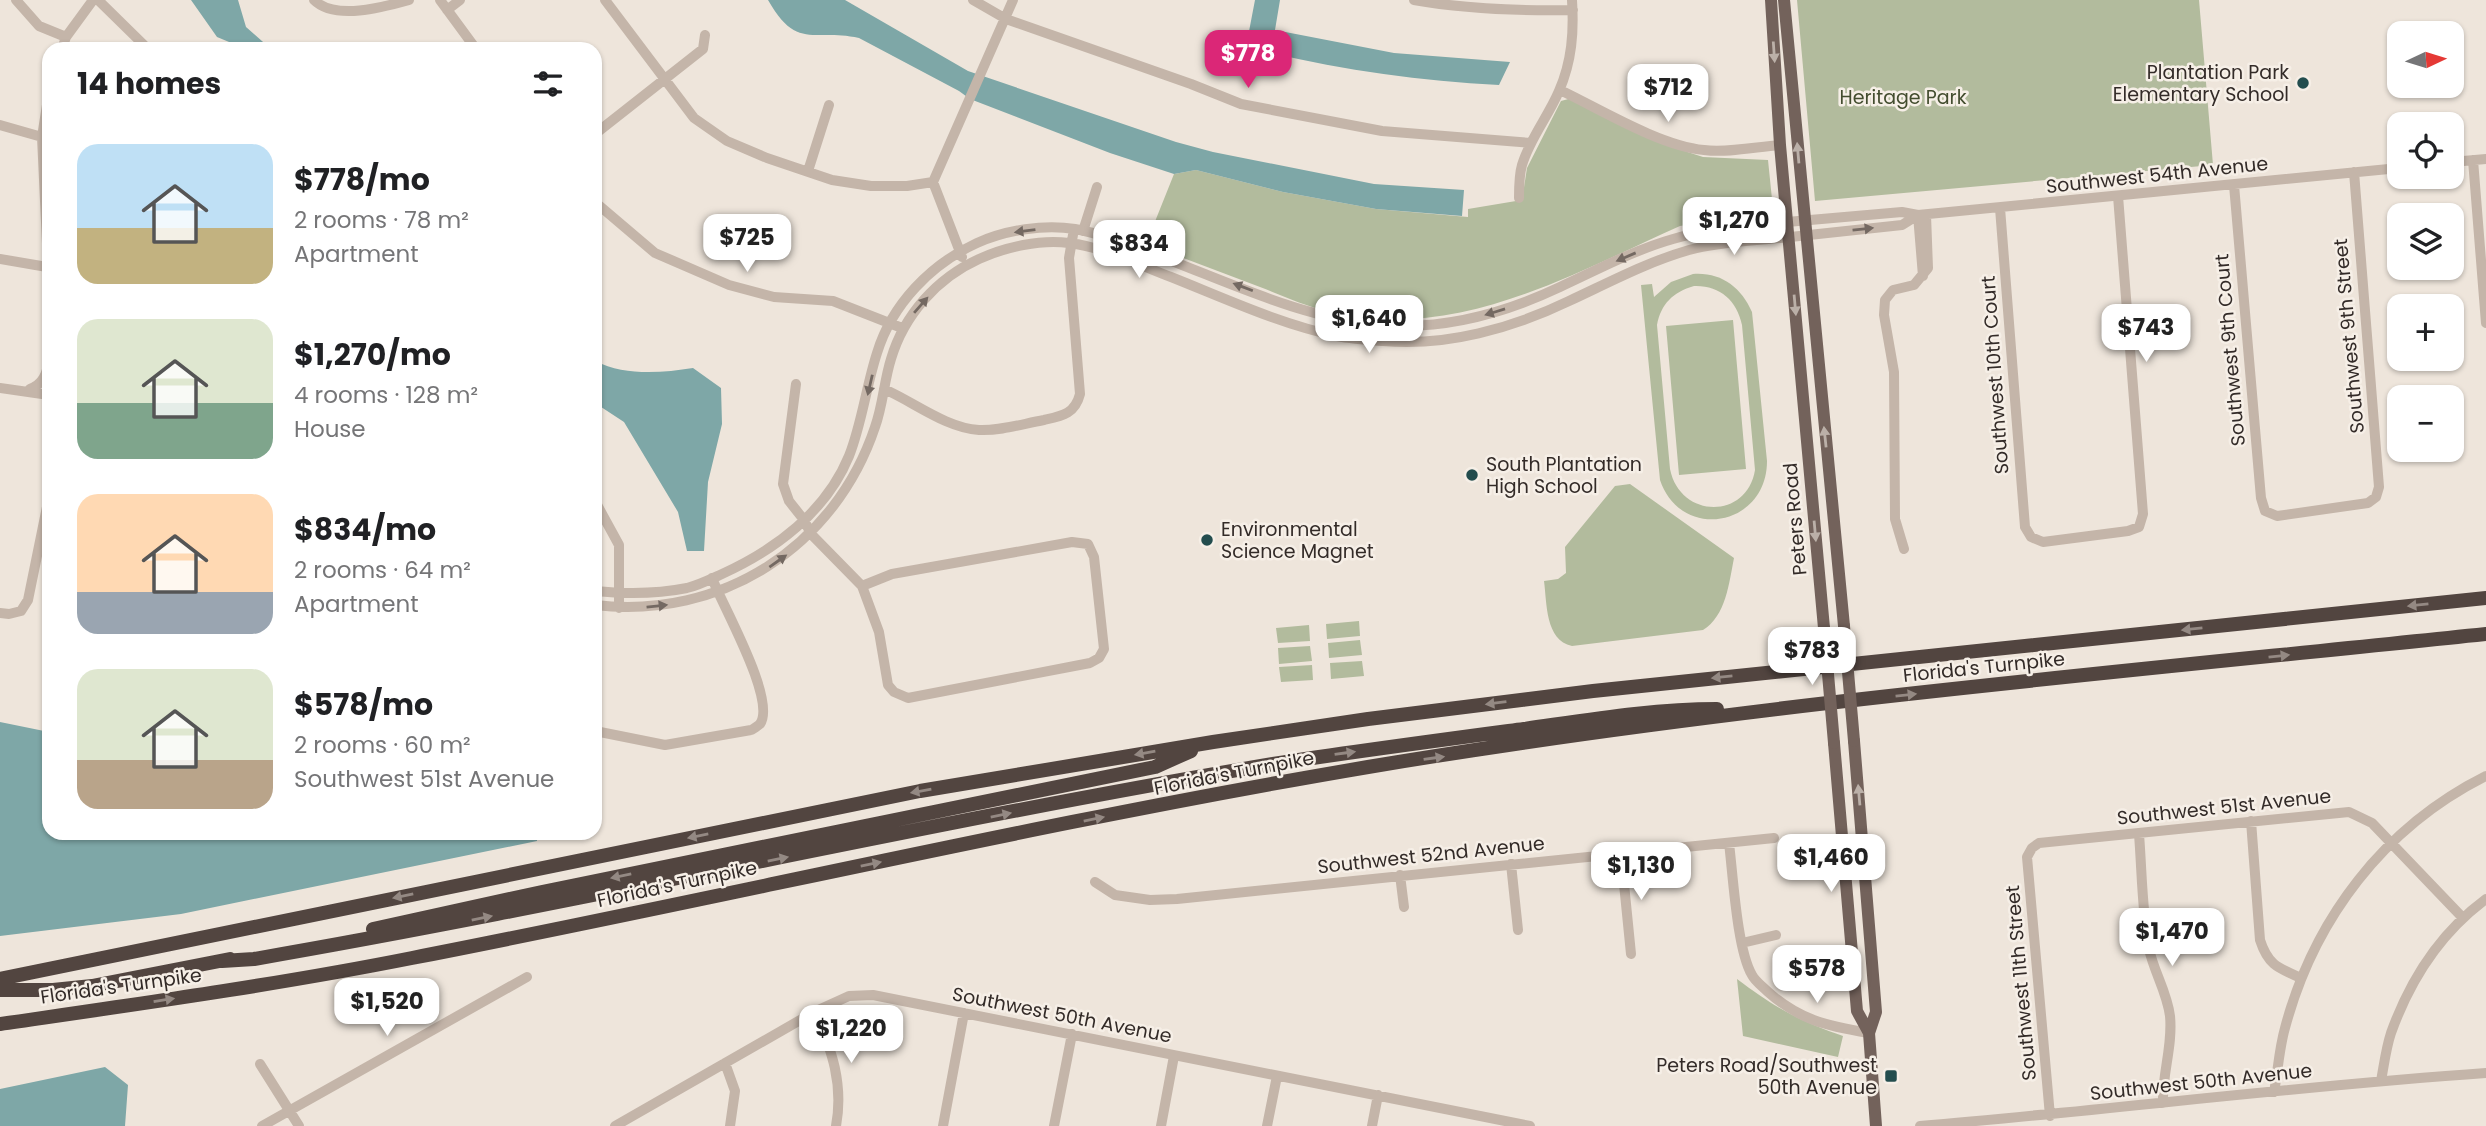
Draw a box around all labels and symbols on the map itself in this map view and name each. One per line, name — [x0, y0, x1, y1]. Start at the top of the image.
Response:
north arrow — [2387, 21, 2464, 98]
pin: $778 — [1207, 31, 1289, 90]
one-way arrow — [1769, 41, 1780, 63]
place label: Plantation Park Elementary School — [2113, 59, 2289, 108]
pin: $712 — [1627, 64, 1709, 124]
marker: Plantation Park Elementary School — [2295, 75, 2311, 91]
park label: Heritage Park — [1840, 84, 1967, 111]
one-way arrow — [1792, 142, 1803, 164]
street label: Southwest 54th Avenue — [2045, 150, 2269, 200]
pin: $1,270 — [1677, 198, 1791, 257]
pin: $725 — [706, 215, 788, 274]
pin: $834 — [1098, 220, 1180, 280]
one-way arrow — [1852, 223, 1874, 234]
one-way arrow — [1014, 225, 1036, 236]
street label: Southwest 9th Street — [2327, 237, 2371, 435]
one-way arrow — [1615, 252, 1636, 263]
street label: Southwest 9th Court — [2208, 253, 2252, 447]
street label: Southwest 10th Court — [1975, 275, 2015, 475]
one-way arrow — [1232, 282, 1253, 293]
one-way arrow — [1790, 294, 1801, 316]
one-way arrow — [913, 296, 928, 313]
pin: $1,640 — [1312, 296, 1426, 355]
pin: $743 — [2105, 304, 2187, 364]
one-way arrow — [1485, 307, 1506, 317]
one-way arrow — [864, 374, 875, 396]
one-way arrow — [1819, 425, 1830, 447]
place label: South Plantation High School — [1486, 451, 1642, 500]
street label: Peters Road — [1777, 462, 1813, 576]
marker: South Plantation High School — [1464, 467, 1480, 483]
place label: Environmental Science Magnet — [1221, 516, 1374, 565]
one-way arrow — [1810, 521, 1821, 543]
marker: Environmental Science Magnet — [1199, 532, 1215, 548]
one-way arrow — [769, 554, 787, 568]
one-way arrow — [646, 600, 668, 611]
one-way arrow — [2407, 600, 2429, 611]
one-way arrow — [2181, 623, 2203, 634]
pin: $783 — [1771, 628, 1853, 687]
street label: Florida's Turnpike — [1902, 645, 2066, 689]
one-way arrow — [2268, 650, 2290, 661]
one-way arrow — [1711, 672, 1733, 683]
one-way arrow — [1896, 689, 1918, 700]
one-way arrow — [1485, 697, 1507, 708]
street label: Florida's Turnpike — [1152, 744, 1316, 802]
one-way arrow — [1334, 747, 1356, 758]
one-way arrow — [1134, 748, 1156, 759]
one-way arrow — [1423, 752, 1445, 763]
street label: Southwest 51st Avenue — [2116, 782, 2332, 832]
one-way arrow — [1853, 784, 1864, 806]
one-way arrow — [910, 786, 932, 797]
one-way arrow — [990, 809, 1012, 820]
one-way arrow — [1083, 814, 1105, 825]
one-way arrow — [687, 830, 709, 841]
street label: Southwest 52nd Avenue — [1316, 830, 1546, 880]
pin: $1,460 — [1774, 834, 1888, 894]
pin: $1,130 — [1584, 842, 1698, 902]
street label: Florida's Turnpike — [595, 854, 759, 914]
one-way arrow — [767, 854, 789, 865]
one-way arrow — [860, 859, 882, 870]
one-way arrow — [610, 870, 632, 881]
street label: Southwest 11th Street — [1999, 884, 2043, 1082]
one-way arrow — [392, 890, 414, 901]
pin: $1,470 — [2115, 908, 2229, 968]
one-way arrow — [471, 912, 493, 923]
pin: $578 — [1776, 946, 1858, 1005]
street label: Florida's Turnpike — [39, 961, 203, 1011]
pin: $1,520 — [330, 978, 444, 1038]
street label: Southwest 50th Avenue — [950, 980, 1174, 1050]
one-way arrow — [153, 994, 175, 1005]
pin: $1,220 — [794, 1006, 908, 1065]
place label: Peters Road/Southwest 50th Avenue — [1656, 1052, 1877, 1101]
street label: Southwest 50th Avenue — [2089, 1057, 2313, 1107]
marker: Peters Road/Southwest 50th Avenue — [1883, 1068, 1899, 1084]

